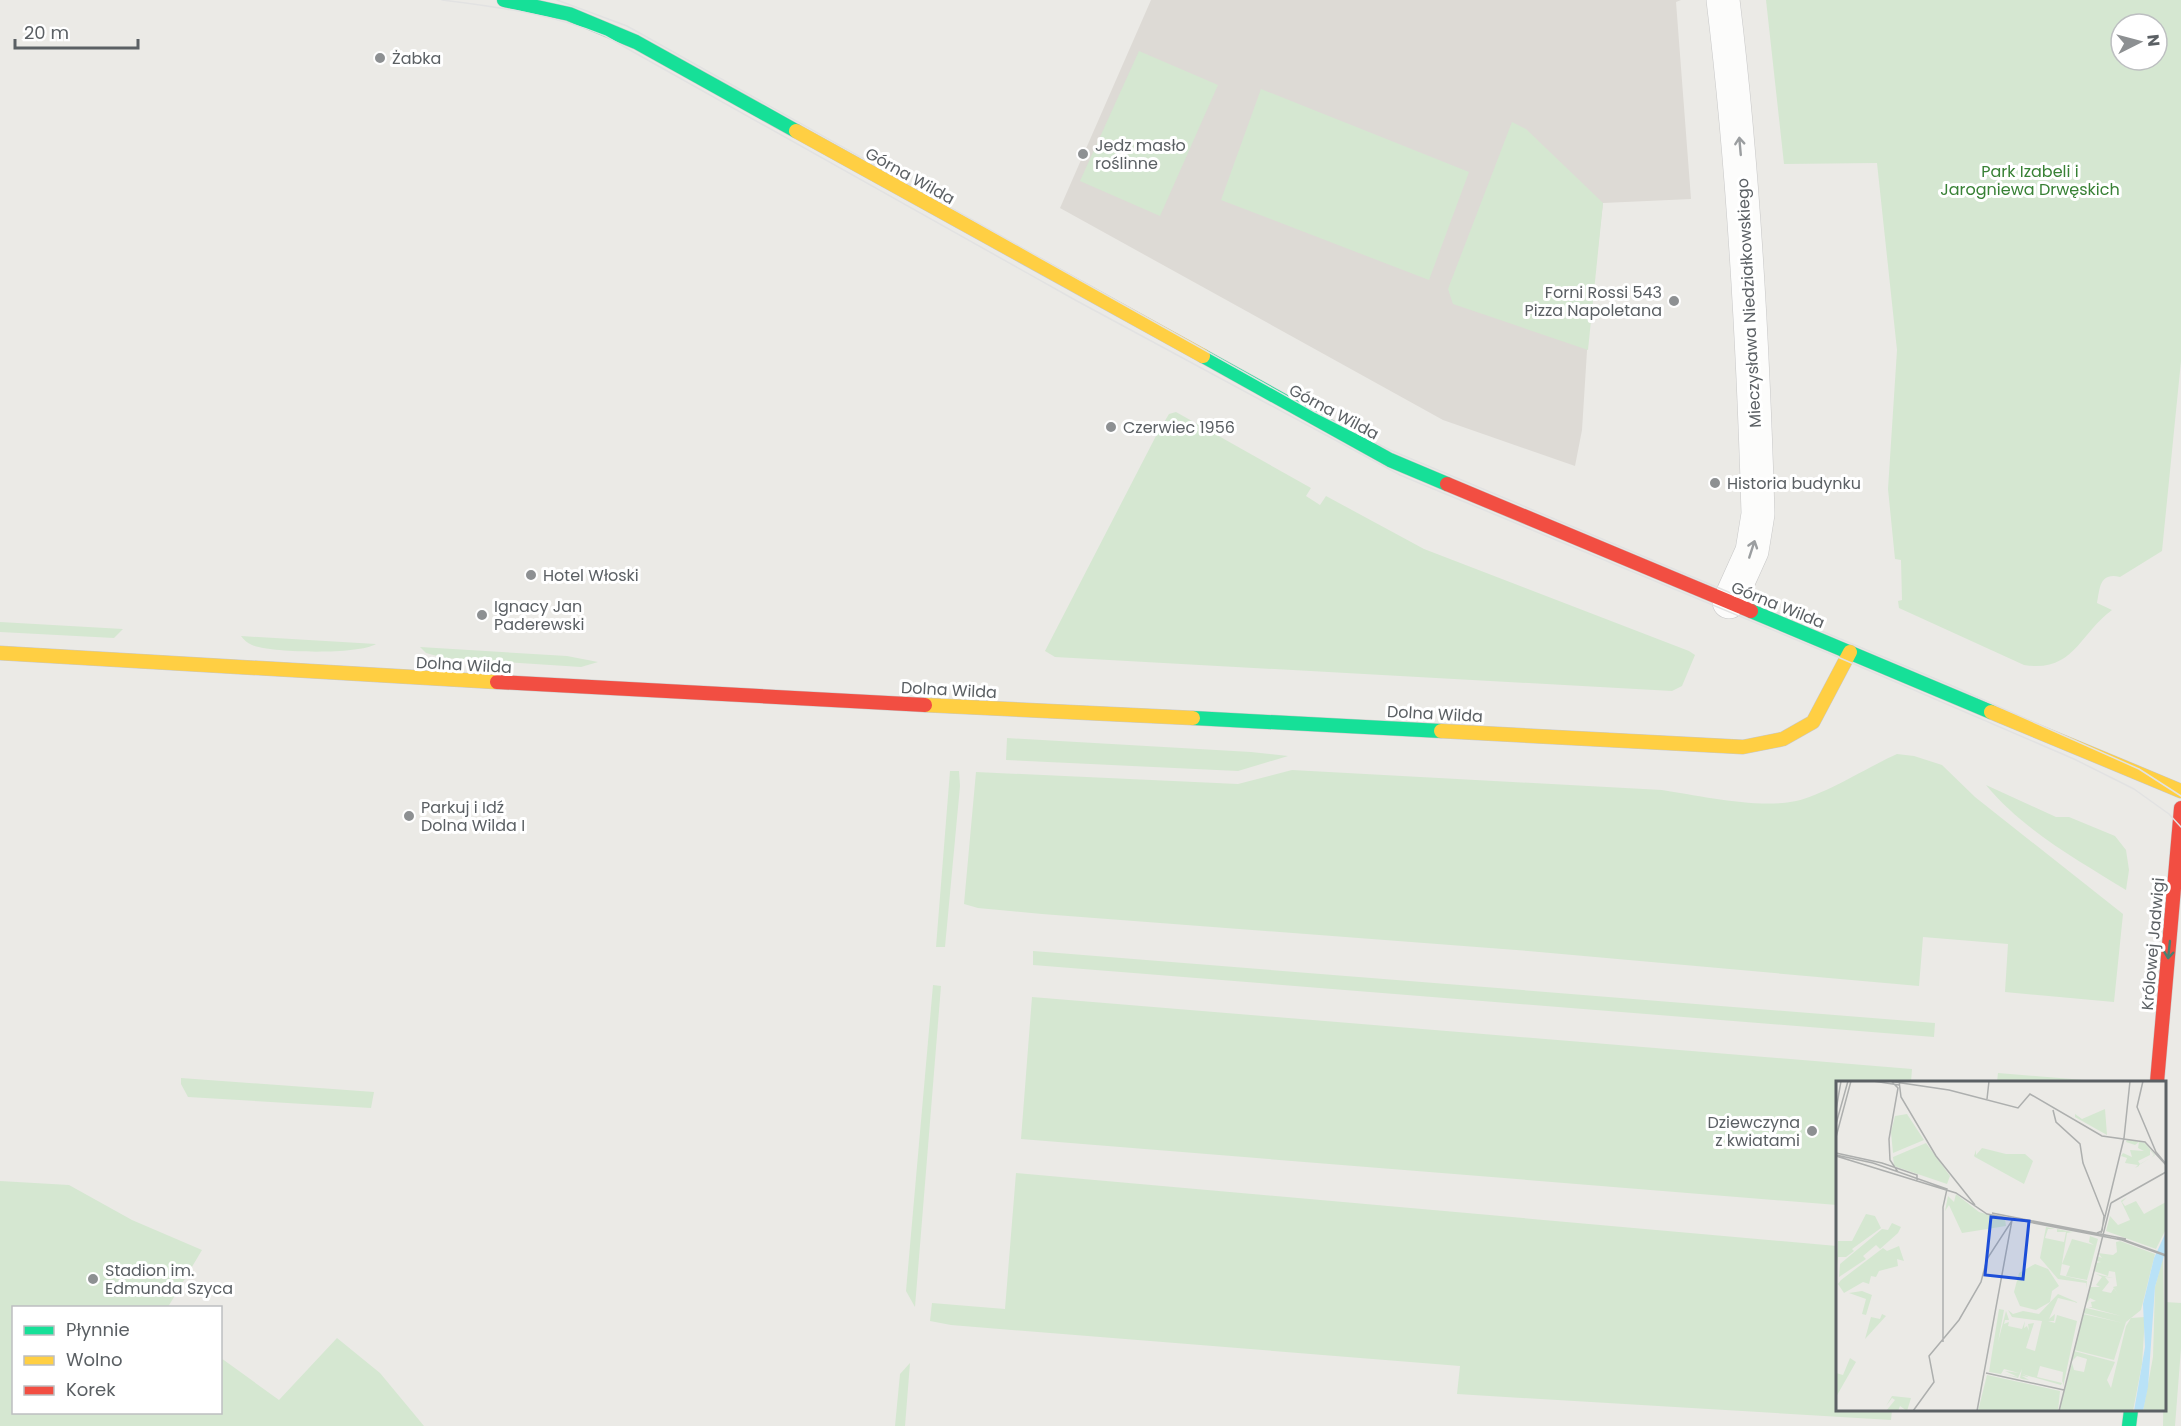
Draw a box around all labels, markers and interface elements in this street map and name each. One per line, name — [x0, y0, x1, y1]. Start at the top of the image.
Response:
scale bar — [15, 12, 138, 50]
north arrow — [2109, 12, 2169, 72]
text: 20 m — [24, 20, 69, 45]
text: N — [2141, 33, 2165, 48]
place label: Żabka — [392, 47, 441, 70]
marker: Żabka — [373, 51, 387, 65]
place label: Jedz masło roślinne — [1095, 134, 1186, 175]
one-way arrow — [1734, 137, 1745, 157]
street label: Górna Wilda — [861, 142, 959, 210]
marker: Jedz masło roślinne — [1076, 147, 1090, 161]
park label: Park Izabeli i Jarogniewa Drwęskich — [1940, 160, 2120, 201]
street label: Mieczysława Niedziałkowskiego — [1731, 178, 1767, 428]
place label: Forni Rossi 543 Pizza Napoletana — [1524, 281, 1662, 322]
marker: Forni Rossi 543 Pizza Napoletana — [1667, 294, 1681, 308]
street label: Górna Wilda — [1285, 379, 1383, 445]
place label: Czerwiec 1956 — [1123, 416, 1235, 439]
marker: Czerwiec 1956 — [1104, 420, 1118, 434]
place label: Historia budynku — [1727, 472, 1861, 495]
marker: Historia budynku — [1708, 476, 1722, 490]
one-way arrow — [1747, 540, 1758, 559]
place label: Hotel Włoski — [543, 564, 639, 587]
marker: Hotel Włoski — [524, 568, 538, 582]
street label: Górna Wilda — [1728, 576, 1828, 634]
place label: Ignacy Jan Paderewski — [494, 595, 584, 636]
marker: Ignacy Jan Paderewski — [475, 608, 489, 622]
street label: Dolna Wilda — [415, 651, 513, 679]
street label: Dolna Wilda — [900, 676, 998, 704]
street label: Dolna Wilda — [1386, 700, 1484, 728]
place label: Parkuj i Idź Dolna Wilda I — [421, 796, 525, 837]
marker: Parkuj i Idź Dolna Wilda I — [402, 809, 416, 823]
street label: Królowej Jadwigi — [2136, 877, 2170, 1011]
one-way arrow — [2163, 939, 2174, 959]
inset map — [1836, 1081, 2166, 1411]
place label: Dziewczyna z kwiatami — [1707, 1111, 1800, 1152]
marker: Dziewczyna z kwiatami — [1805, 1124, 1819, 1138]
place label: Stadion im. Edmunda Szyca — [105, 1259, 233, 1300]
marker: Stadion im. Edmunda Szyca — [86, 1272, 100, 1286]
legend — [12, 1306, 222, 1414]
text: Płynnie — [66, 1317, 130, 1342]
text: Wolno — [66, 1347, 123, 1372]
text: Korek — [66, 1377, 116, 1402]

